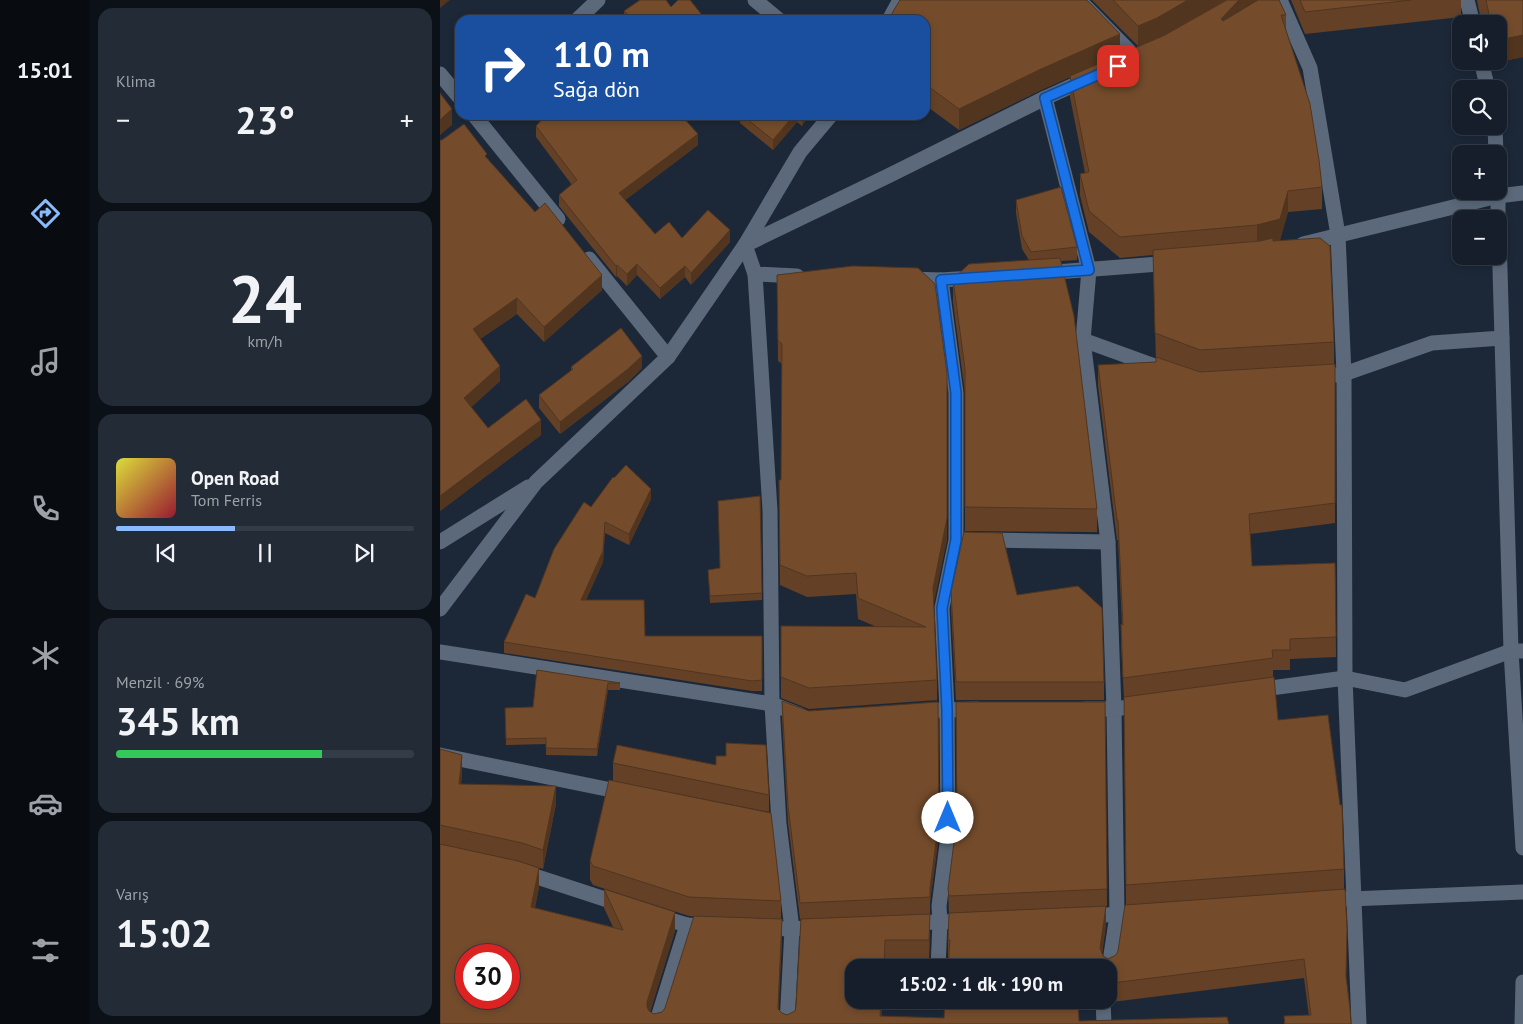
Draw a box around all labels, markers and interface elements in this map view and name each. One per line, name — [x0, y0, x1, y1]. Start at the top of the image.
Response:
map controls — [1452, 15, 1507, 265]
button: sound — [1452, 15, 1507, 70]
text: 110 m — [553, 31, 650, 77]
icon: right — [470, 35, 535, 100]
pin — [1097, 45, 1139, 87]
icon: arrive — [1104, 52, 1132, 80]
text: 15:01 — [17, 56, 73, 84]
text: Klima — [116, 71, 156, 91]
text: Sağa dön — [553, 75, 640, 103]
button: search — [1452, 80, 1507, 135]
text: 23° — [235, 95, 295, 144]
text: − — [116, 101, 130, 138]
text: + — [400, 101, 414, 138]
button: + — [1452, 145, 1507, 200]
icon: directions — [28, 196, 63, 231]
button: − — [1452, 210, 1507, 265]
text: 24 — [228, 256, 302, 340]
text: km/h — [247, 331, 283, 351]
icon: music — [28, 344, 63, 379]
text: Open Road — [191, 466, 279, 490]
text: Tom Ferris — [191, 490, 262, 510]
icon: phone — [28, 491, 63, 526]
icon: previous — [152, 539, 180, 567]
icon: pause — [251, 539, 279, 567]
icon: next — [350, 539, 378, 567]
icon: climate — [28, 638, 63, 673]
text: Menzil · 69% — [116, 672, 204, 692]
text: 345 km — [116, 696, 240, 745]
icon: car — [28, 786, 63, 821]
position arrow — [921, 791, 973, 843]
text: Varış — [116, 884, 149, 904]
text: 15:02 — [116, 908, 212, 957]
icon: filters — [28, 933, 63, 968]
speed limit sign: 30 — [455, 944, 520, 1009]
text: 15:02 · 1 dk · 190 m — [899, 972, 1063, 996]

